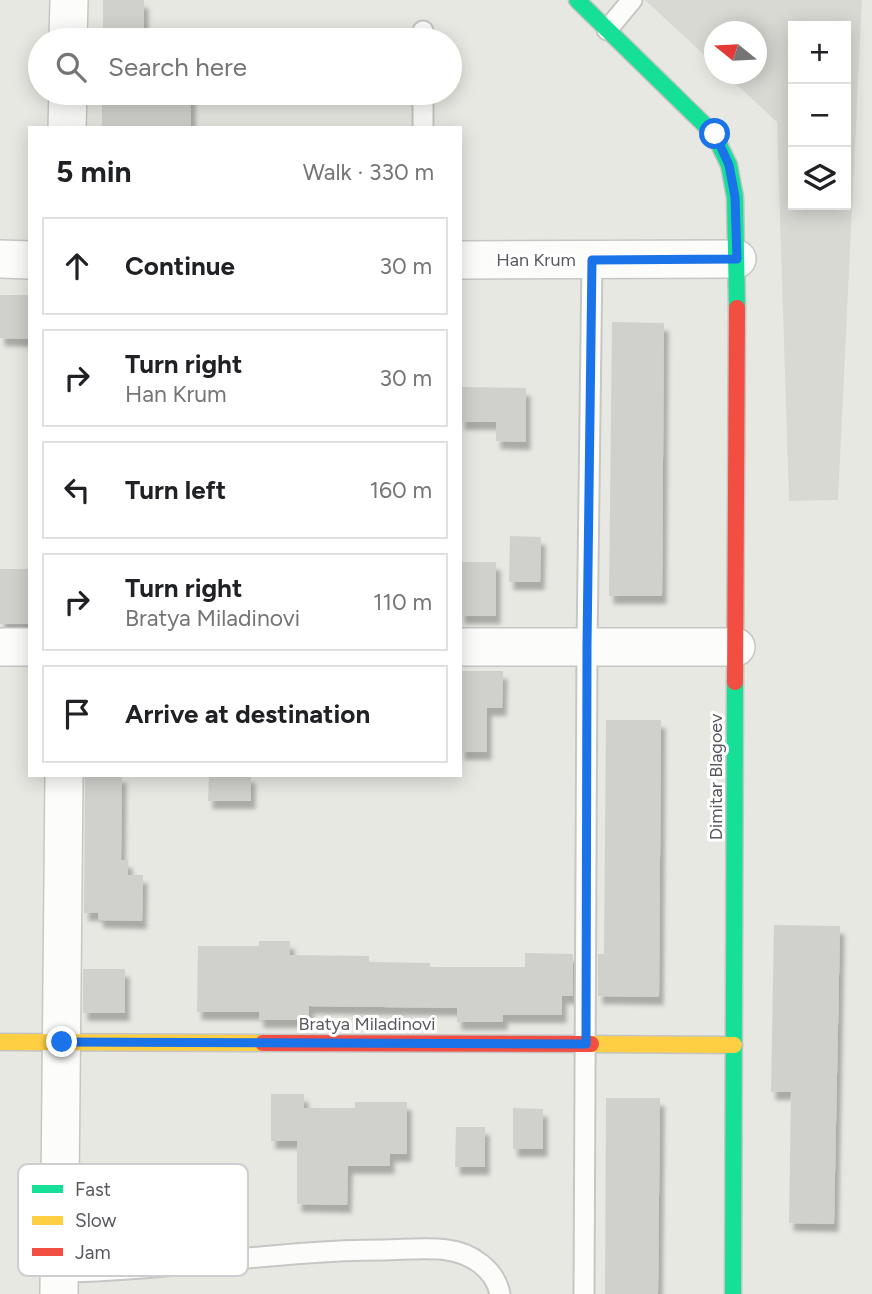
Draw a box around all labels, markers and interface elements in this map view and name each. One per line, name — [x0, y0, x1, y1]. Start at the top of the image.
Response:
north arrow — [704, 21, 767, 84]
map controls — [788, 21, 851, 210]
button: + — [788, 21, 851, 84]
search box — [28, 28, 462, 105]
icon: search — [52, 48, 90, 86]
text: Search here — [108, 51, 247, 83]
button: − — [788, 84, 851, 147]
route start — [699, 118, 730, 149]
button: layers — [788, 147, 851, 210]
text: 5 min — [56, 153, 132, 190]
text: Walk · 330 m — [303, 158, 434, 186]
icon: ahead — [58, 247, 96, 285]
street label: Han Krum — [496, 249, 576, 271]
text: Continue — [125, 250, 235, 282]
text: 30 m — [379, 252, 432, 280]
text: Turn right — [125, 348, 242, 380]
icon: right — [58, 359, 96, 397]
text: 30 m — [379, 364, 432, 392]
text: Han Krum — [125, 380, 227, 408]
icon: left — [58, 471, 96, 509]
text: Turn left — [125, 474, 226, 506]
text: 160 m — [369, 476, 432, 504]
text: Turn right — [125, 572, 242, 604]
icon: right — [58, 583, 96, 621]
text: 110 m — [373, 588, 432, 616]
text: Bratya Miladinovi — [125, 604, 300, 632]
icon: arrive — [58, 695, 96, 733]
text: Arrive at destination — [125, 698, 370, 730]
street label: Dimitar Blagoev — [705, 713, 727, 840]
street label: Bratya Miladinovi — [299, 1013, 436, 1035]
route end — [46, 1026, 77, 1057]
legend — [18, 1164, 248, 1276]
text: Fast — [75, 1178, 111, 1201]
text: Slow — [75, 1209, 117, 1232]
text: Jam — [75, 1241, 111, 1264]

